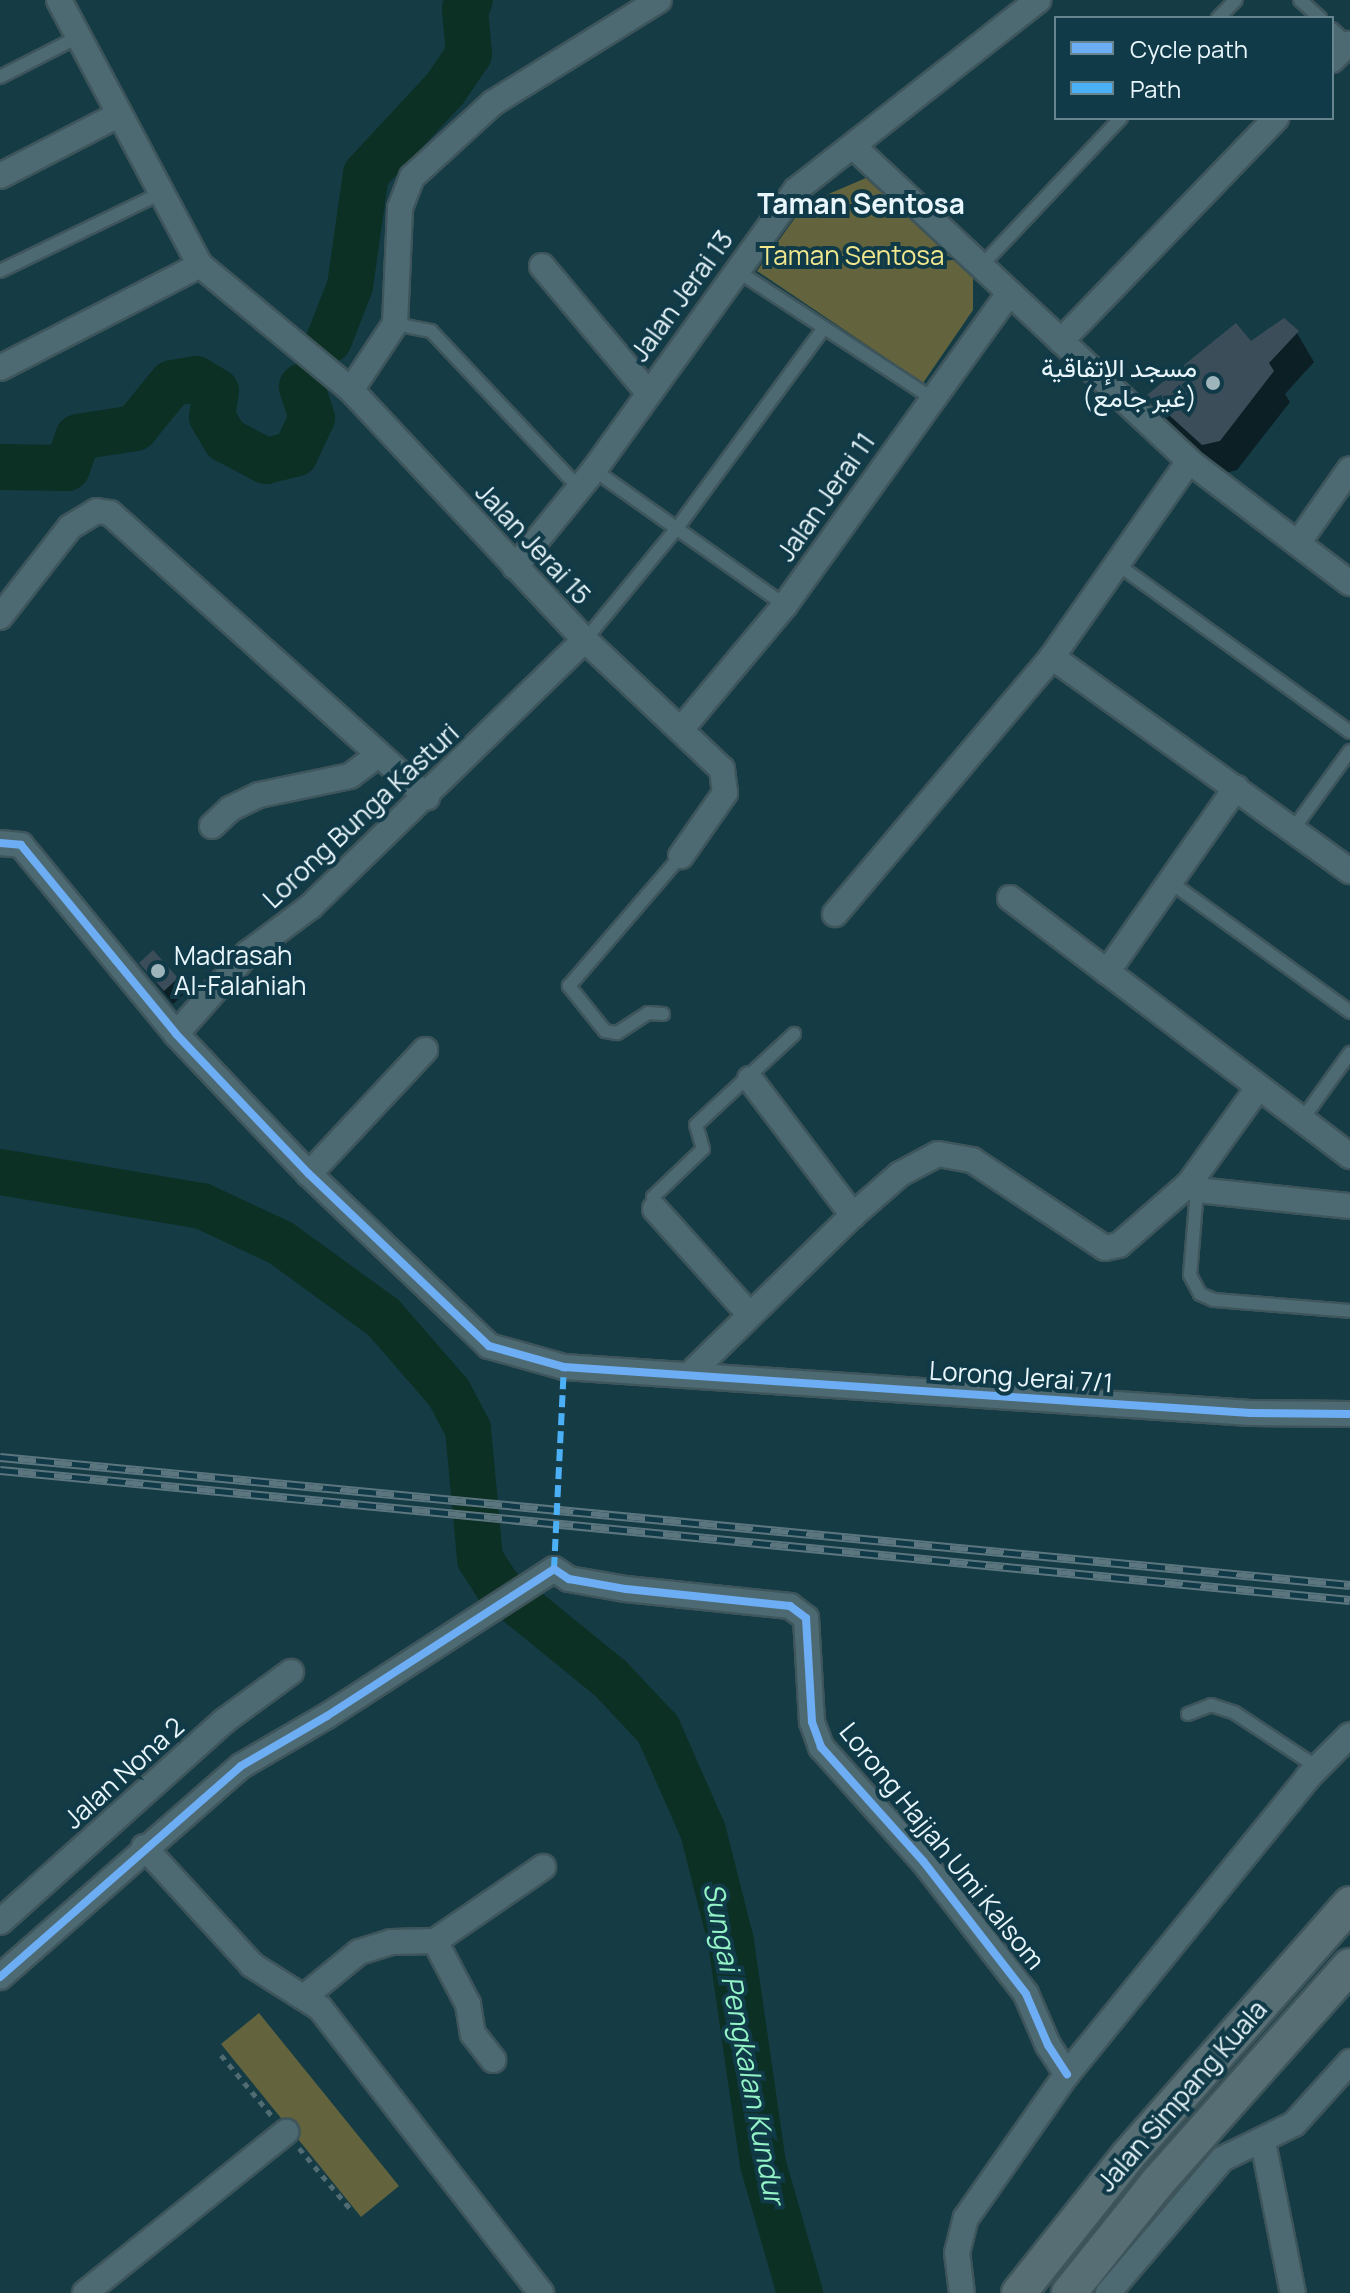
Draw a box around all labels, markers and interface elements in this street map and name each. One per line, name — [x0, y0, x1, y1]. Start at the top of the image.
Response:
legend — [1054, 16, 1334, 120]
text: Cycle path — [1130, 32, 1248, 65]
text: Path — [1130, 72, 1181, 105]
district label: Taman Sentosa — [757, 186, 965, 220]
street label: Jalan Jerai 13 — [624, 225, 740, 367]
park label: Taman Sentosa — [760, 240, 944, 272]
place label: مسجد الإتفاقية (غير جامع) — [1041, 352, 1197, 414]
marker: مسجد الإتفاقية (غير جامع) — [1204, 374, 1222, 392]
street label: Jalan Jerai 11 — [770, 427, 882, 567]
street label: Jalan Jerai 15 — [469, 477, 597, 611]
street label: Lorong Bunga Kasturi — [257, 717, 465, 915]
place label: Madrasah Al-Falahiah — [174, 940, 306, 1002]
marker: Madrasah Al-Falahiah — [149, 962, 167, 980]
street label: Lorong Jerai 7/1 — [928, 1355, 1114, 1399]
street label: Jalan Nona 2 — [58, 1711, 190, 1835]
street label: Lorong Hajjah Umi Kalsom — [833, 1716, 1051, 1976]
water label: Sungai Pengkalan Kundur — [697, 1879, 793, 2207]
street label: Jalan Simpang Kuala — [1091, 1994, 1273, 2198]

